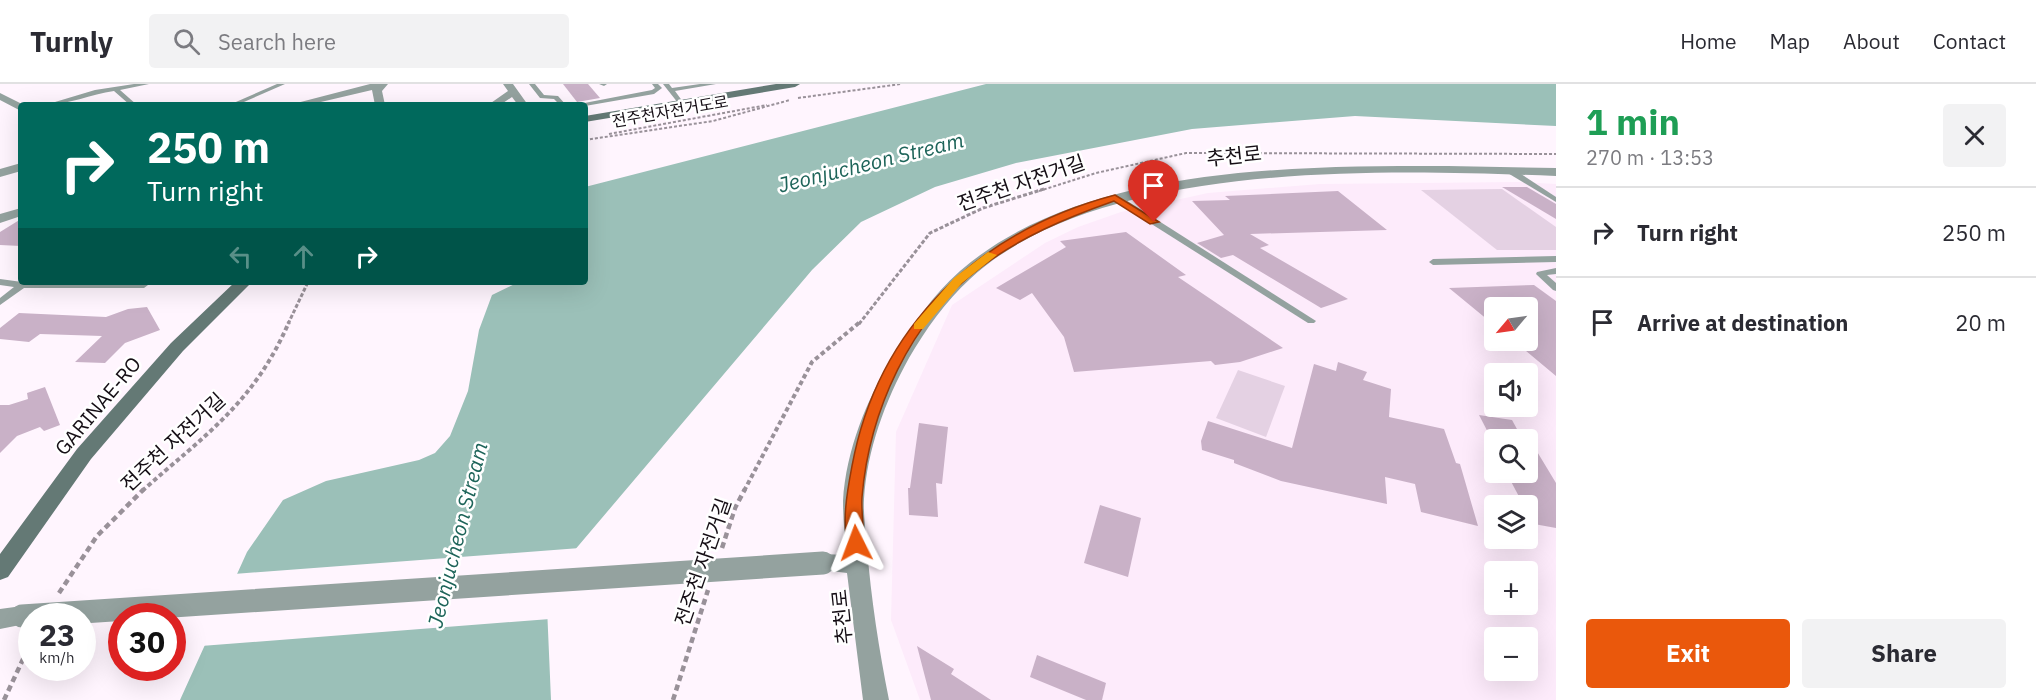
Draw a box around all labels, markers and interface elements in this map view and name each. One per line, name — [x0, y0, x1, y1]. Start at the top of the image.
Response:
search box — [149, 14, 569, 68]
text: Turnly — [30, 23, 113, 60]
icon: search — [170, 25, 203, 58]
text: Search here — [218, 27, 336, 56]
text: Home — [1680, 27, 1737, 55]
text: Map — [1770, 27, 1810, 55]
text: About — [1843, 27, 1900, 55]
text: Contact — [1933, 27, 2006, 55]
street label: 전주천자전거도로 — [610, 91, 730, 131]
text: 1 min — [1586, 98, 1680, 145]
button: close — [1943, 104, 2006, 167]
text: 250 m — [147, 120, 270, 175]
water label: Jeonjucheon Stream — [775, 125, 966, 199]
icon: right — [48, 126, 126, 204]
street label: 추천로 — [1205, 139, 1263, 172]
text: 270 m · 13:53 — [1586, 144, 1714, 171]
street label: 전주천 자전거길 — [953, 148, 1088, 217]
pin — [1128, 160, 1179, 222]
icon: arrive — [1137, 169, 1170, 202]
text: Turn right — [147, 173, 264, 208]
icon: right — [1586, 216, 1619, 249]
text: Turn right — [1637, 218, 1738, 247]
text: 250 m — [1942, 218, 2006, 247]
icon: left — [224, 240, 257, 273]
icon: ahead — [287, 240, 320, 273]
icon: right — [350, 240, 383, 273]
north arrow — [1484, 297, 1538, 351]
map controls — [1484, 297, 1538, 681]
icon: arrive — [1586, 306, 1619, 339]
text: Arrive at destination — [1637, 308, 1848, 337]
text: 20 m — [1955, 308, 2006, 337]
street label: GARINAE-RO — [48, 351, 147, 461]
button: sound — [1484, 363, 1538, 417]
street label: 전주천 자전거길 — [115, 386, 231, 497]
button: search — [1484, 429, 1538, 483]
water label: Jeonjucheon Stream — [420, 439, 494, 630]
street label: 전주천 자전거길 — [668, 494, 737, 629]
button: layers — [1484, 495, 1538, 549]
position arrow — [824, 511, 888, 575]
button: + — [1484, 561, 1538, 615]
street label: 추천로 — [825, 588, 858, 646]
speed limit sign: 30 — [108, 603, 186, 681]
text: 23 — [39, 615, 75, 654]
button: Exit — [1586, 619, 1790, 688]
button: Share — [1802, 619, 2006, 688]
button: − — [1484, 627, 1538, 681]
text: km/h — [39, 648, 75, 667]

